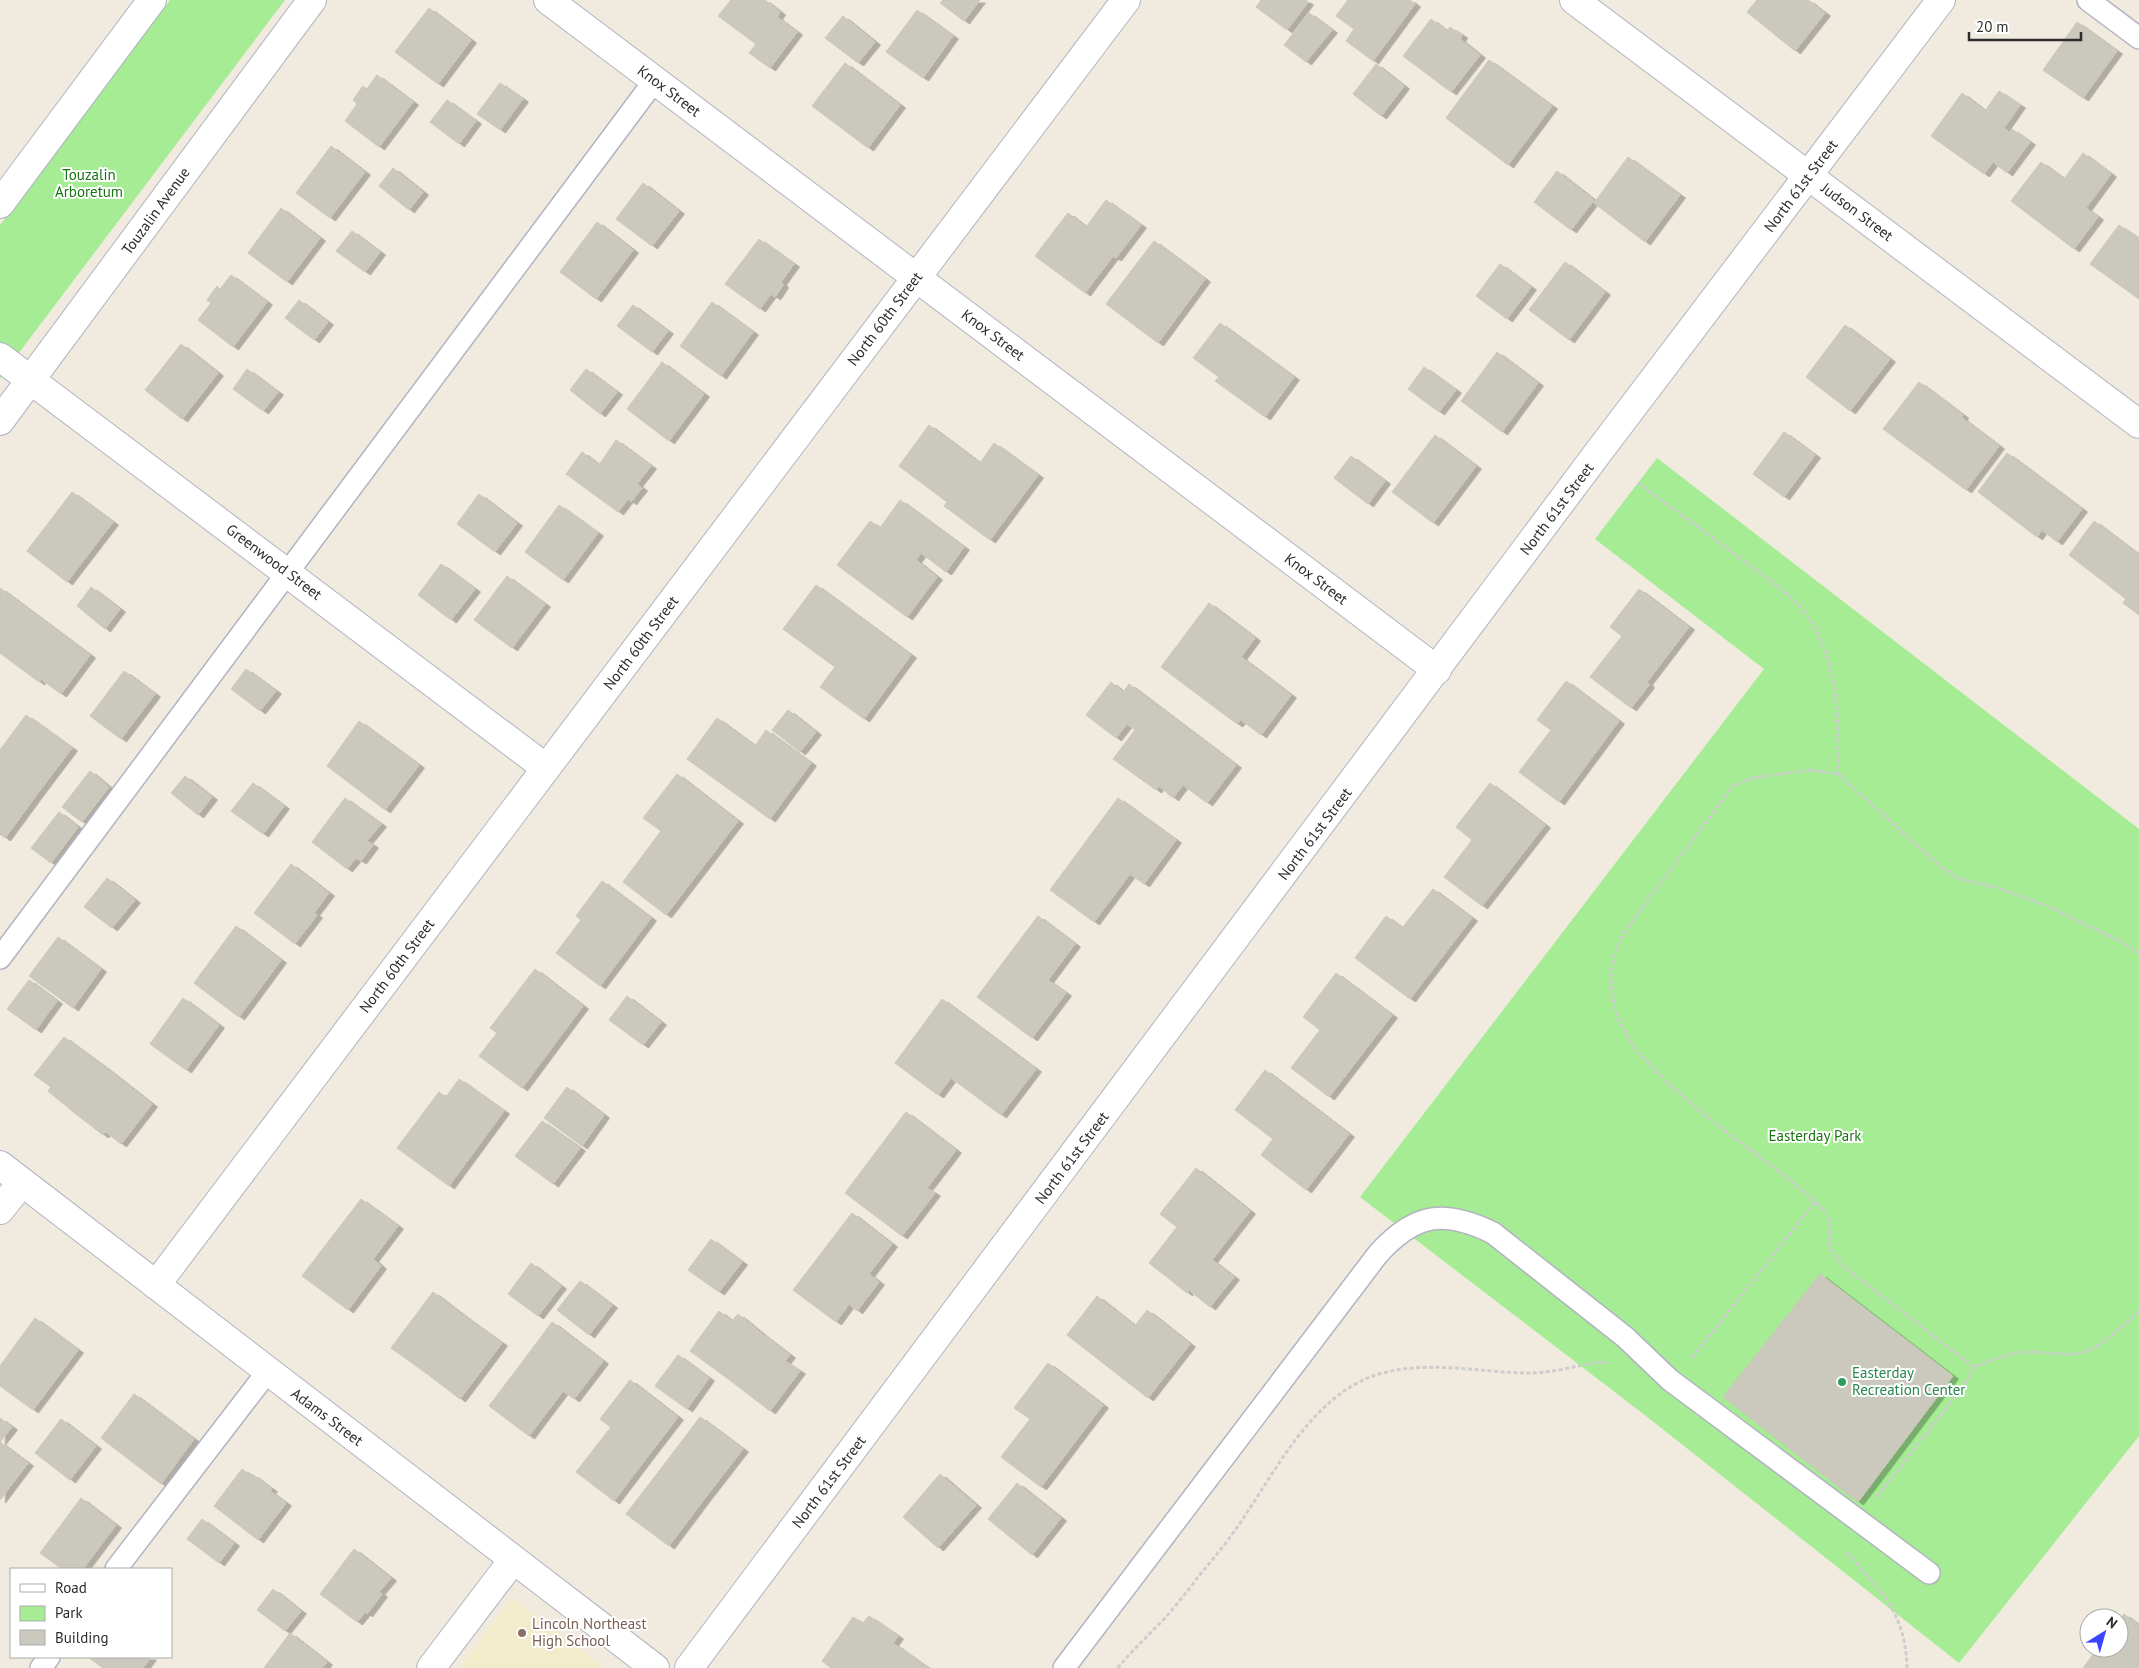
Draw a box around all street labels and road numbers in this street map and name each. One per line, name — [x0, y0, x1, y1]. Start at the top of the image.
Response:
street label: Knox Street — [634, 61, 705, 121]
street label: North 61st Street — [1760, 136, 1842, 236]
street label: Touzalin Avenue — [117, 163, 194, 258]
street label: Judson Street — [1817, 178, 1897, 245]
street label: North 60th Street — [843, 268, 926, 370]
street label: Knox Street — [958, 305, 1029, 365]
street label: North 61st Street — [1516, 459, 1598, 559]
street label: Greenwood Street — [223, 519, 326, 604]
street label: Knox Street — [1281, 549, 1352, 609]
street label: North 60th Street — [599, 592, 682, 694]
street label: North 61st Street — [1274, 784, 1356, 884]
street label: North 60th Street — [355, 915, 438, 1017]
street label: North 61st Street — [1031, 1108, 1113, 1208]
street label: Adams Street — [288, 1383, 367, 1450]
street label: North 61st Street — [788, 1432, 870, 1532]

